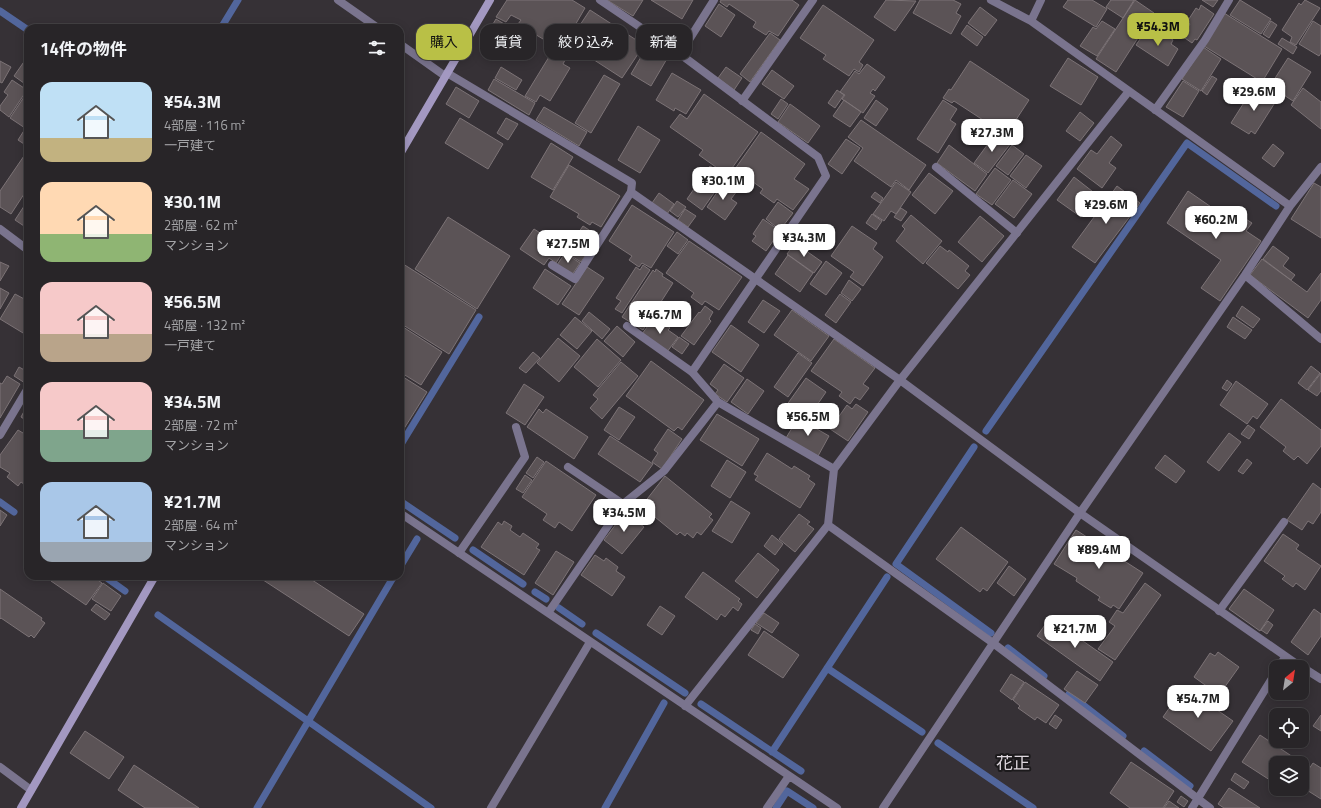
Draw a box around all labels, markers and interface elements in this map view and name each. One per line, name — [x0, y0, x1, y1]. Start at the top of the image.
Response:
pin: ¥54.3M — [1125, 13, 1191, 47]
text: ¥54.3M — [1136, 16, 1180, 36]
chip: 購入 — [416, 24, 472, 60]
chip: 賃貸 — [480, 24, 536, 60]
chip: 絞り込み — [544, 24, 628, 60]
chip: 新着 — [636, 24, 692, 60]
text: 14件の物件 — [40, 36, 127, 62]
icon: filters — [366, 37, 388, 59]
pin: ¥29.6M — [1221, 78, 1287, 112]
text: ¥29.6M — [1232, 81, 1276, 101]
text: ¥54.3M — [164, 89, 221, 115]
icon: home — [72, 98, 120, 146]
text: 4部屋 · 116 m² — [164, 115, 245, 135]
pin: ¥27.3M — [959, 119, 1025, 153]
text: ¥27.3M — [970, 122, 1014, 142]
text: 一戸建て — [164, 135, 216, 155]
pin: ¥30.1M — [690, 167, 756, 201]
text: ¥30.1M — [701, 170, 745, 190]
text: ¥30.1M — [164, 189, 221, 215]
pin: ¥29.6M — [1073, 191, 1139, 225]
text: ¥29.6M — [1084, 194, 1128, 214]
icon: home — [72, 198, 120, 246]
pin: ¥60.2M — [1183, 206, 1249, 240]
text: ¥60.2M — [1194, 209, 1238, 229]
text: 2部屋 · 62 m² — [164, 215, 238, 235]
pin: ¥34.3M — [771, 224, 837, 258]
text: ¥34.3M — [782, 227, 826, 247]
pin: ¥27.5M — [535, 230, 601, 264]
text: ¥27.5M — [546, 233, 590, 253]
text: マンション — [164, 235, 229, 255]
text: ¥56.5M — [164, 289, 221, 315]
icon: home — [72, 298, 120, 346]
pin: ¥46.7M — [627, 301, 693, 335]
text: ¥46.7M — [638, 304, 682, 324]
text: 4部屋 · 132 m² — [164, 315, 245, 335]
text: 一戸建て — [164, 335, 216, 355]
text: ¥34.5M — [164, 389, 221, 415]
icon: home — [72, 398, 120, 446]
pin: ¥56.5M — [775, 403, 841, 437]
text: ¥56.5M — [786, 406, 830, 426]
text: 2部屋 · 72 m² — [164, 415, 238, 435]
text: マンション — [164, 435, 229, 455]
text: ¥21.7M — [164, 489, 221, 515]
icon: home — [72, 498, 120, 546]
pin: ¥34.5M — [591, 499, 657, 533]
text: ¥34.5M — [602, 502, 646, 522]
text: 2部屋 · 64 m² — [164, 515, 238, 535]
text: マンション — [164, 535, 229, 555]
pin: ¥89.4M — [1066, 536, 1132, 570]
text: ¥89.4M — [1077, 539, 1121, 559]
pin: ¥21.7M — [1042, 615, 1108, 649]
text: ¥21.7M — [1053, 618, 1097, 638]
north arrow — [1269, 660, 1309, 700]
map controls — [1269, 660, 1309, 796]
pin: ¥54.7M — [1165, 685, 1231, 719]
text: ¥54.7M — [1176, 688, 1220, 708]
button: locate — [1269, 708, 1309, 748]
district label: 花正 — [996, 750, 1030, 776]
button: layers — [1269, 756, 1309, 796]

